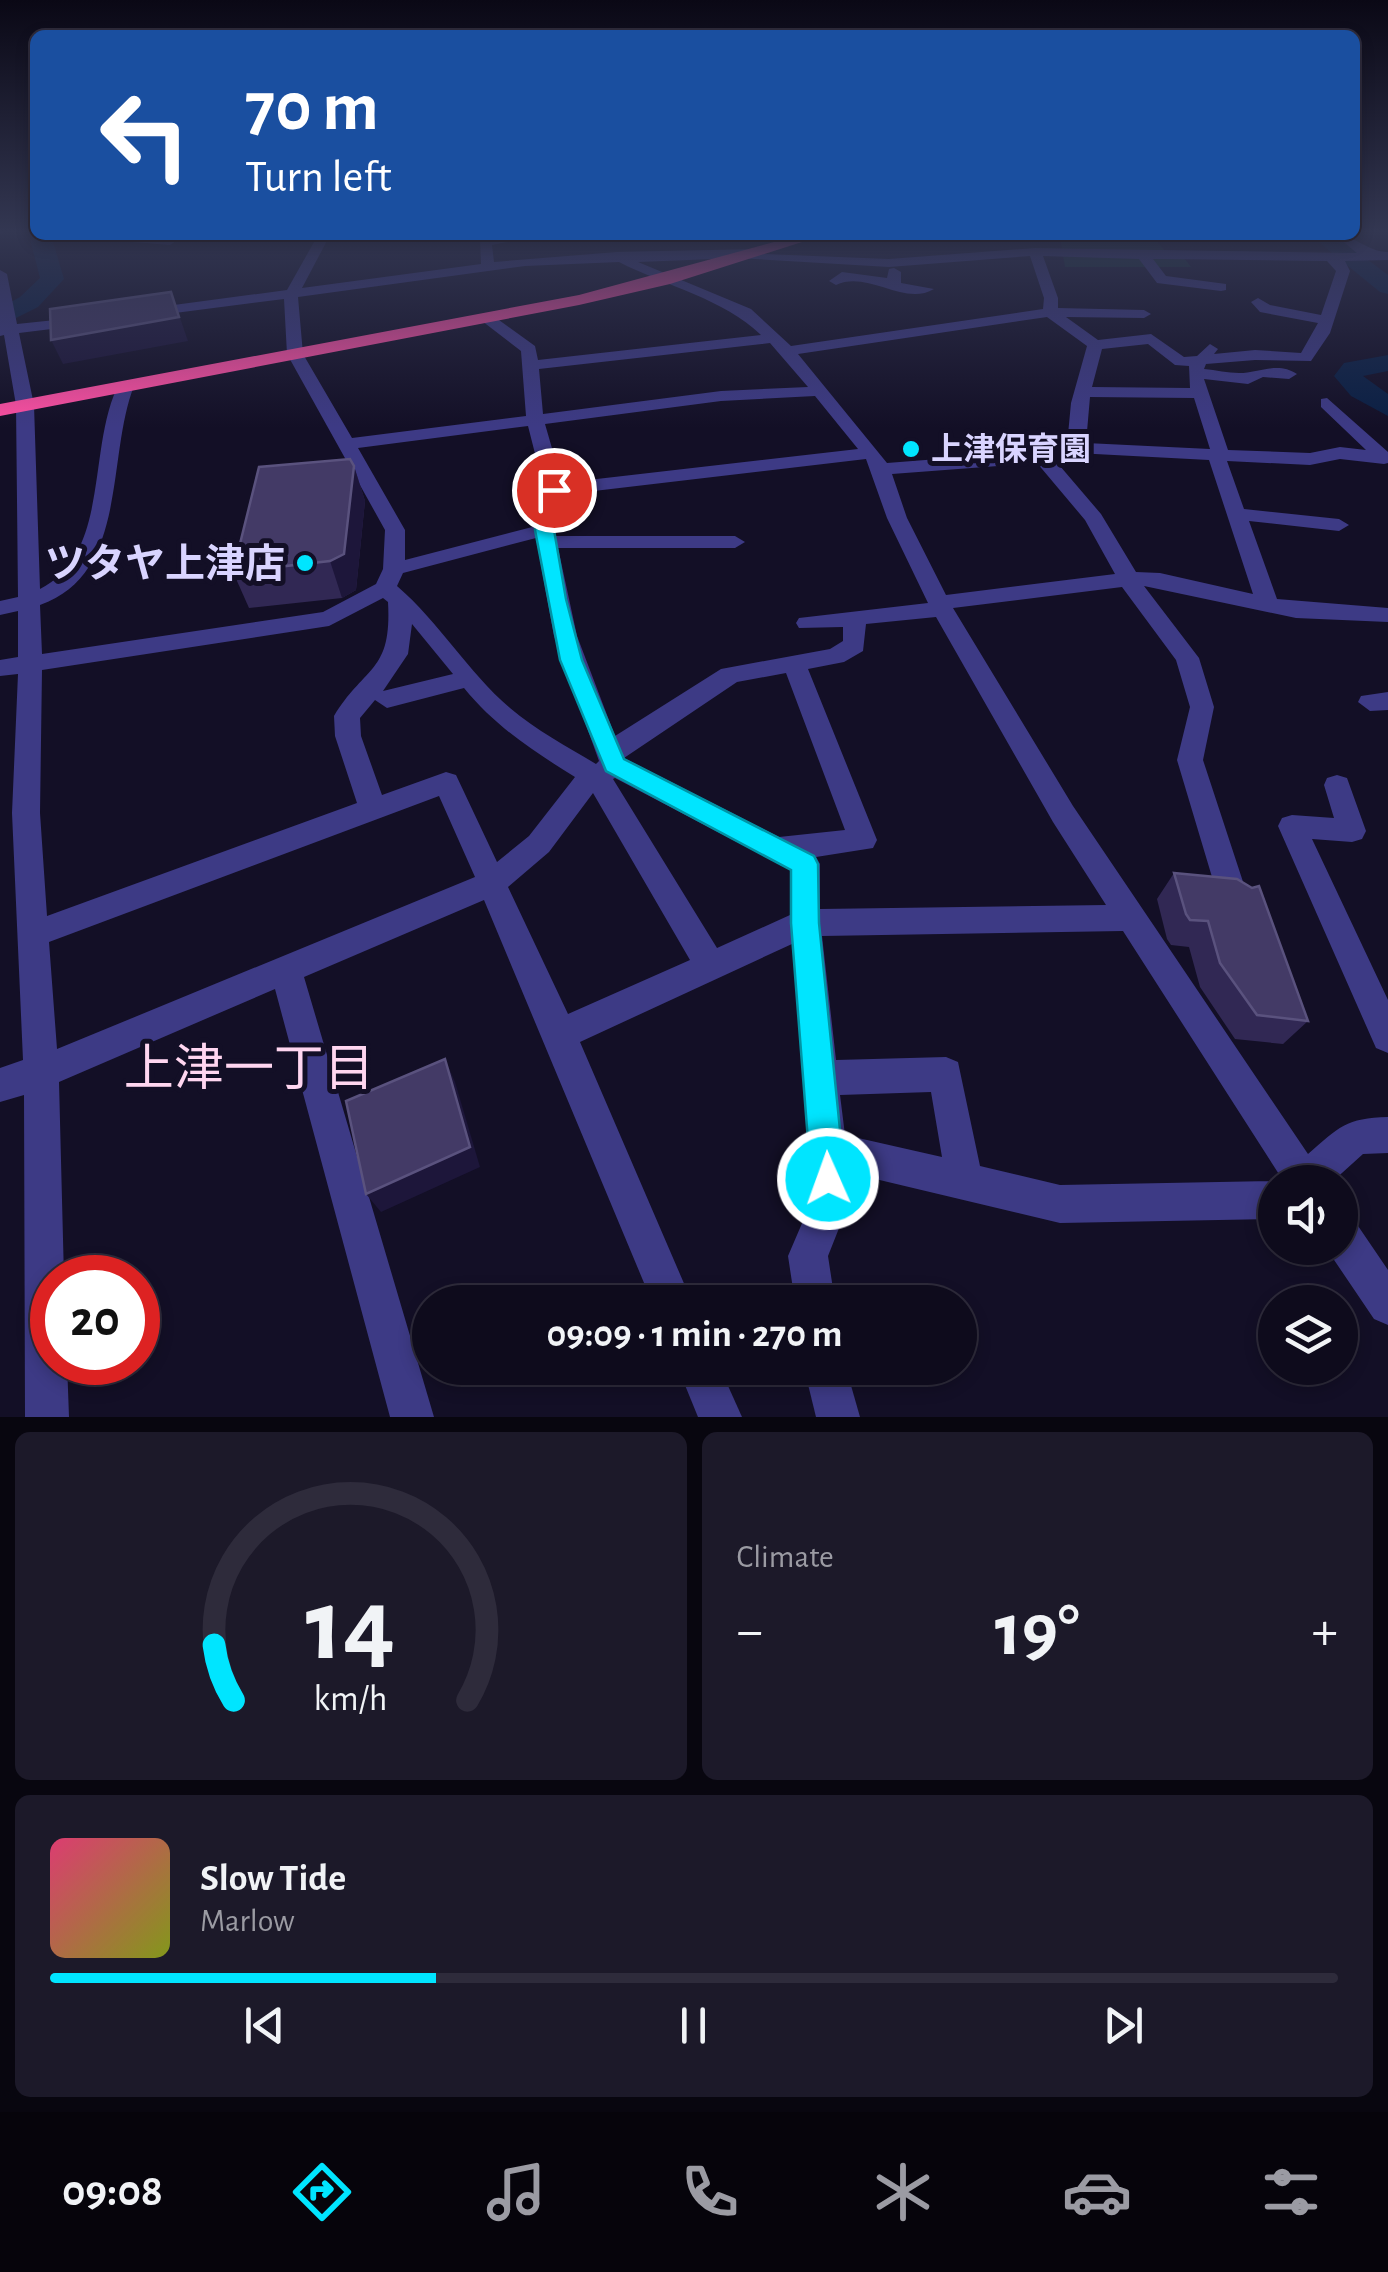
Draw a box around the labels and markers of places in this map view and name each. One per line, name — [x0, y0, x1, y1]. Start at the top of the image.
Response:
place label: 上津保育園 — [931, 432, 1091, 466]
marker: 上津保育園 — [900, 438, 922, 460]
pin — [512, 448, 597, 533]
place label: ツタヤ上津店 — [45, 543, 285, 585]
marker: ツタヤ上津店 — [294, 552, 316, 574]

